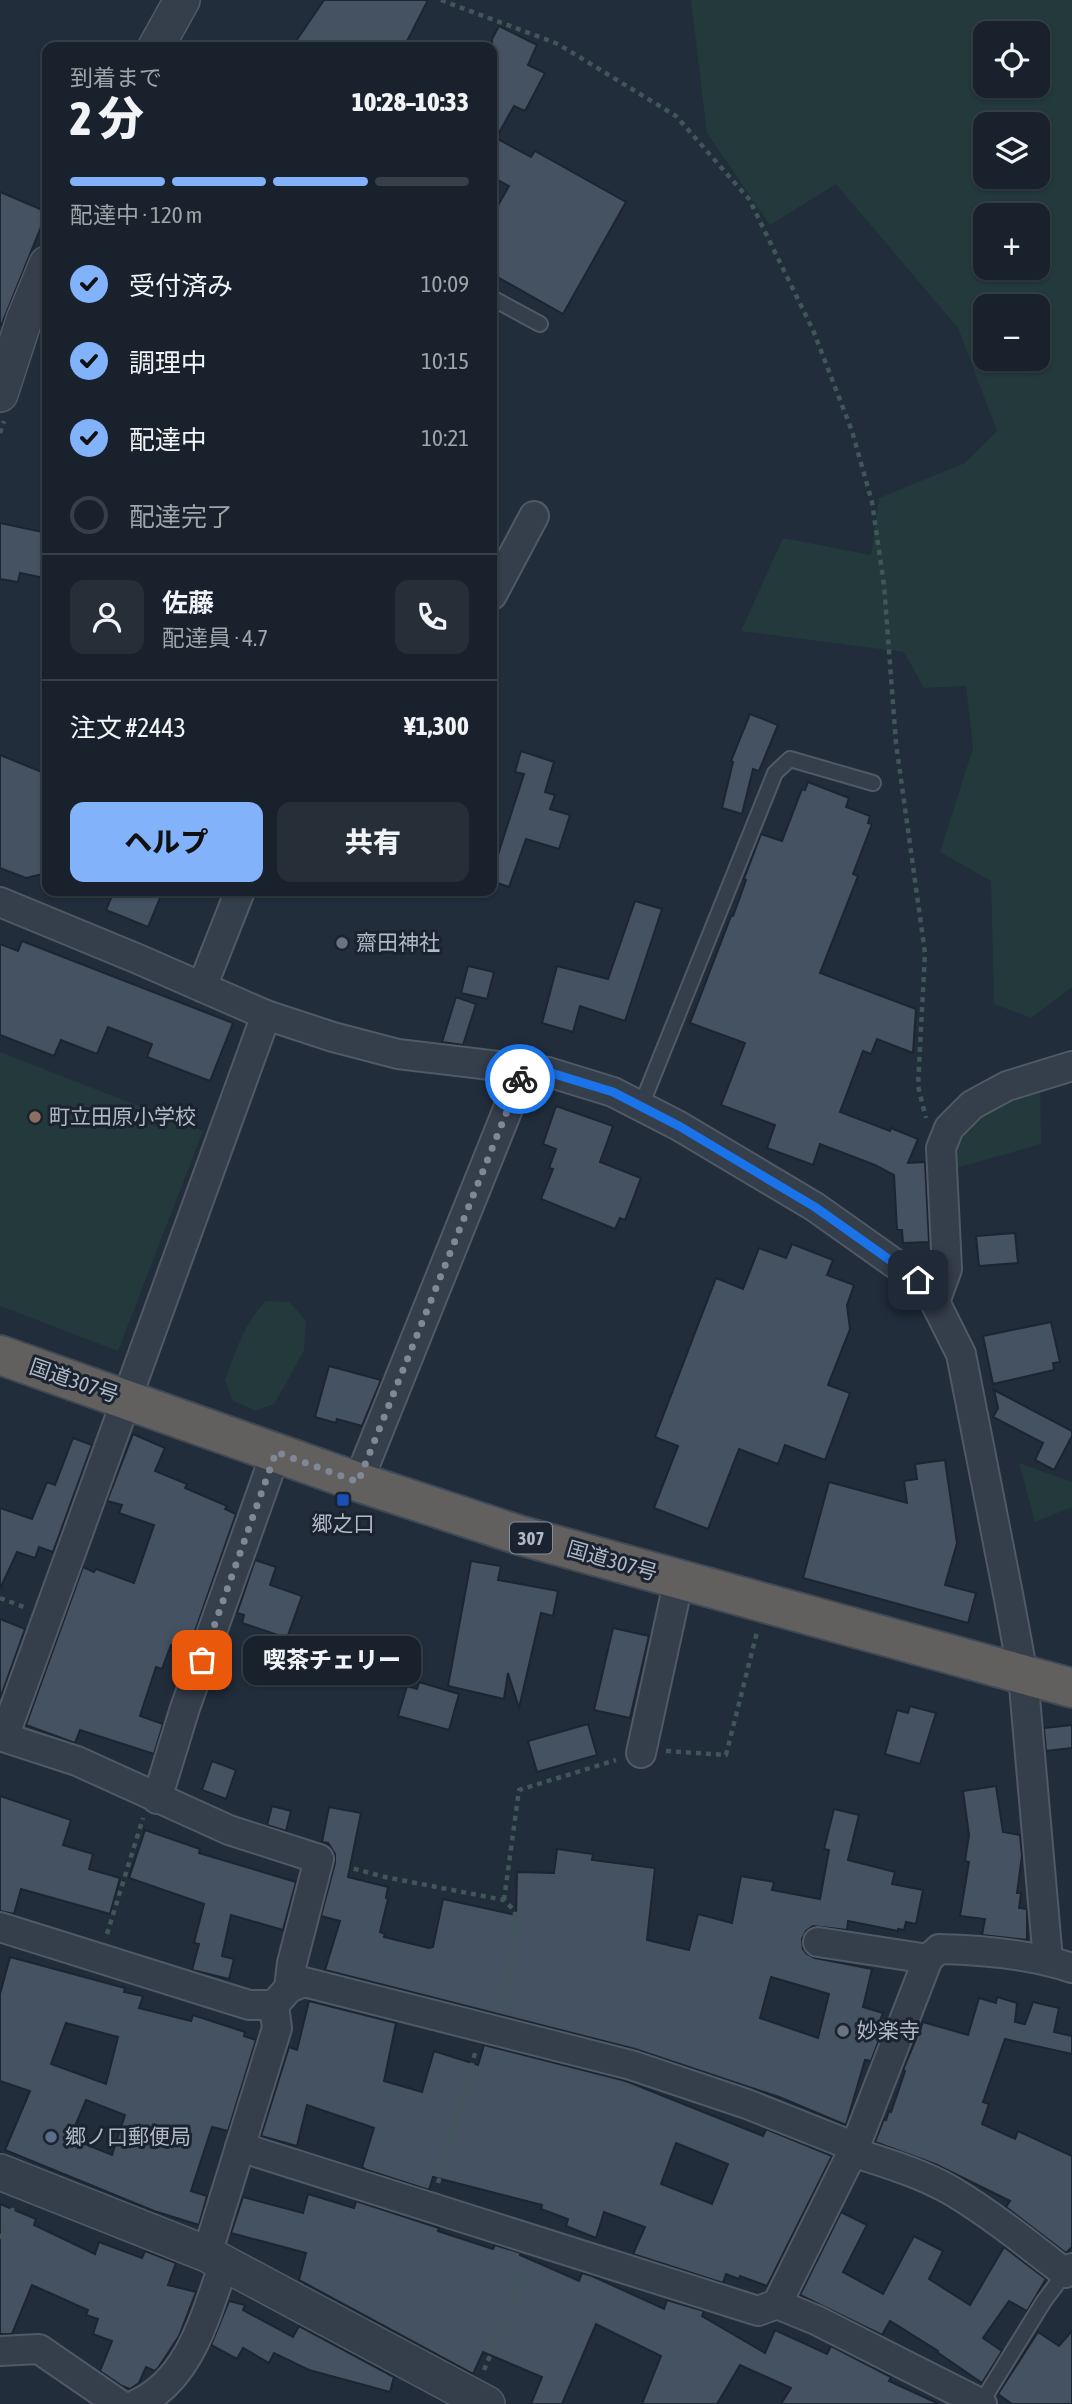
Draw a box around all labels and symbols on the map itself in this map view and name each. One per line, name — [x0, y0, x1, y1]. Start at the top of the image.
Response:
place label: 齋田神社 — [356, 930, 440, 954]
marker: 齋田神社 — [334, 935, 350, 951]
courier — [485, 1044, 555, 1114]
place label: 町立田原小学校 — [49, 1104, 196, 1128]
marker: 町立田原小学校 — [27, 1109, 43, 1125]
pin — [888, 1250, 948, 1310]
street label: 国道307号 — [27, 1354, 122, 1406]
marker: 郷之口 — [335, 1492, 351, 1508]
place label: 郷之口 — [312, 1511, 375, 1535]
road number: 307 — [510, 1522, 552, 1554]
street label: 国道307号 — [564, 1536, 660, 1584]
pin — [172, 1630, 232, 1690]
callout: 喫茶チェリー — [244, 1636, 422, 1684]
place label: 妙楽寺 — [857, 2018, 920, 2042]
marker: 妙楽寺 — [835, 2023, 851, 2039]
place label: 郷ノ口郵便局 — [65, 2124, 191, 2148]
marker: 郷ノ口郵便局 — [43, 2129, 59, 2145]

